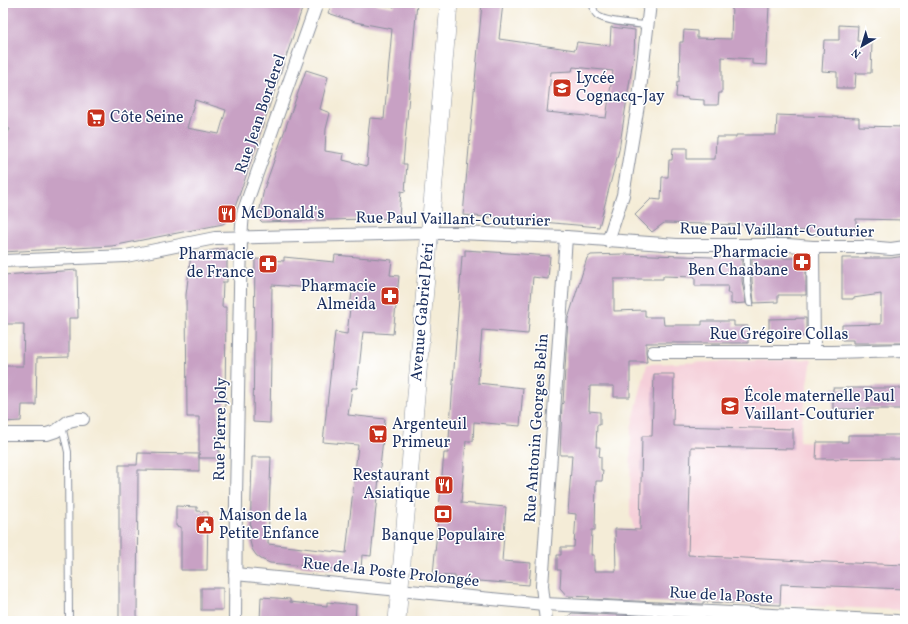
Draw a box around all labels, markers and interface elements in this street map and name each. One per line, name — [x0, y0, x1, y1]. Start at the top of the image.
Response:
north arrow — [842, 26, 882, 66]
text: N — [849, 44, 865, 61]
street label: Rue Jean Borderel — [230, 51, 292, 177]
place label: Lycée Cognacq-Jay — [576, 68, 665, 108]
school or university icon: Lycée Cognacq-Jay — [551, 77, 573, 99]
supermarket icon: Côte Seine — [85, 107, 107, 129]
place label: Côte Seine — [110, 107, 184, 129]
restaurant icon: McDonald's — [216, 203, 238, 225]
place label: McDonald's — [241, 203, 324, 225]
street label: Rue Paul Vaillant-Couturier — [355, 207, 551, 233]
street label: Rue Paul Vaillant-Couturier — [679, 218, 875, 244]
street label: Avenue Gabriel Péri — [406, 242, 440, 382]
place label: Pharmacie Ben Chaabane — [688, 242, 788, 282]
place label: Pharmacie de France — [179, 244, 254, 284]
pharmacy icon: Pharmacie Ben Chaabane — [791, 251, 813, 273]
pharmacy icon: Pharmacie de France — [257, 253, 279, 275]
place label: Pharmacie Almeida — [301, 276, 376, 316]
pharmacy icon: Pharmacie Almeida — [379, 285, 401, 307]
street label: Rue Grégoire Collas — [710, 324, 849, 346]
street label: Rue Antonin Georges Belin — [519, 333, 555, 523]
street label: Rue Pierre Joly — [209, 377, 233, 481]
place label: École maternelle Paul Vaillant-Couturier — [744, 386, 895, 426]
school or university icon: École maternelle Paul Vaillant-Couturier — [719, 395, 741, 417]
place label: Argenteuil Primeur — [392, 414, 467, 454]
supermarket icon: Argenteuil Primeur — [367, 423, 389, 445]
place label: Restaurant Asiatique — [352, 465, 430, 505]
restaurant icon: Restaurant Asiatique — [433, 474, 455, 496]
bank icon: Banque Populaire — [432, 503, 454, 525]
place label: Maison de la Petite Enfance — [219, 505, 319, 545]
public building icon: Maison de la Petite Enfance — [194, 514, 216, 536]
place label: Banque Populaire — [381, 525, 505, 547]
street label: Rue de la Poste Prolongée — [302, 553, 480, 593]
street label: Rue de la Poste — [669, 582, 773, 610]

